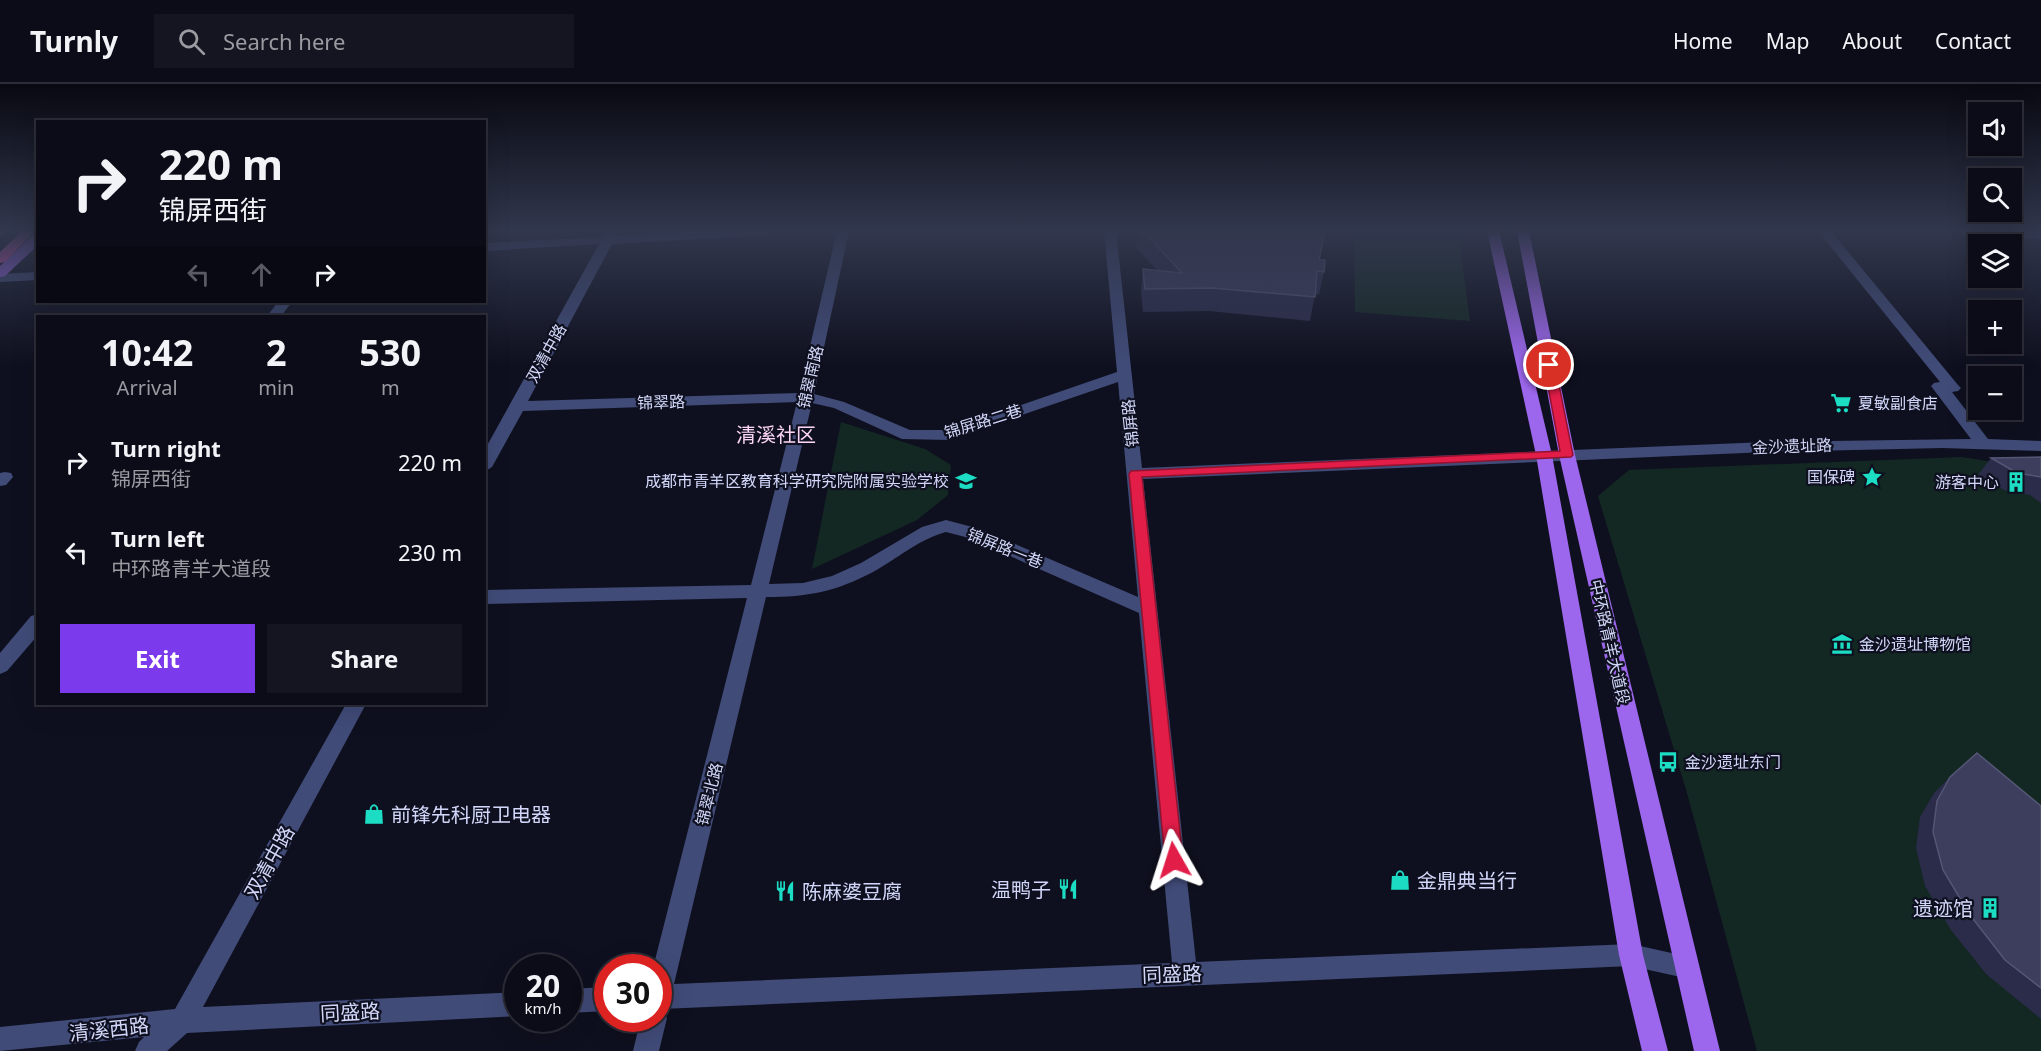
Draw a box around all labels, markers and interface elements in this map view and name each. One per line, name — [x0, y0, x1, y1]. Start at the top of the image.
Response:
search box — [154, 14, 574, 68]
text: Turnly — [30, 22, 118, 60]
icon: search — [175, 25, 208, 58]
text: Search here — [223, 26, 345, 56]
text: Home — [1673, 27, 1733, 55]
text: Map — [1766, 27, 1809, 55]
text: About — [1842, 27, 1902, 55]
text: Contact — [1935, 27, 2011, 55]
map controls — [1968, 102, 2022, 420]
button: sound — [1968, 102, 2022, 156]
text: 220 m — [159, 135, 283, 192]
icon: right — [60, 144, 138, 222]
button: search — [1968, 168, 2022, 222]
text: 锦屏西街 — [159, 191, 267, 228]
button: layers — [1968, 234, 2022, 288]
icon: left — [182, 258, 215, 291]
icon: ahead — [245, 258, 278, 291]
icon: right — [308, 258, 341, 291]
button: + — [1968, 300, 2022, 354]
street label: 双清中路 — [521, 320, 571, 386]
text: 10:42 — [101, 328, 193, 377]
text: 2 — [266, 328, 287, 377]
text: 530 — [359, 328, 421, 377]
pin — [1523, 339, 1574, 390]
street label: 锦翠南路 — [792, 343, 828, 411]
icon: arrive — [1532, 348, 1565, 381]
button: − — [1968, 366, 2022, 420]
text: Arrival — [117, 374, 178, 401]
text: min — [258, 374, 294, 401]
text: m — [381, 374, 400, 401]
street label: 锦翠路 — [637, 390, 685, 414]
supermarket icon: 夏敏副食店 — [1829, 391, 1853, 415]
place label: 夏敏副食店 — [1858, 392, 1938, 414]
street label: 锦屏路 — [1117, 398, 1143, 448]
street label: 锦屏路二巷 — [942, 399, 1024, 443]
district label: 清溪社区 — [736, 421, 816, 448]
text: Turn right — [111, 433, 221, 463]
street label: 金沙遗址路 — [1752, 434, 1832, 458]
icon: right — [60, 446, 93, 479]
text: 220 m — [398, 447, 462, 477]
text: 锦屏西街 — [111, 465, 191, 492]
place icon: 国保碑 — [1860, 465, 1884, 489]
place label: 国保碑 — [1807, 466, 1855, 488]
school or university icon: 成都市青羊区教育科学研究院附属实验学校 — [954, 469, 978, 493]
place label: 成都市青羊区教育科学研究院附属实验学校 — [645, 470, 949, 492]
building icon: 游客中心 — [2004, 470, 2028, 494]
place label: 游客中心 — [1935, 471, 1999, 493]
text: Turn left — [111, 523, 205, 553]
street label: 锦屏路一巷 — [964, 523, 1046, 573]
icon: left — [60, 536, 93, 569]
text: 230 m — [398, 537, 462, 567]
text: 中环路青羊大道段 — [111, 555, 271, 582]
street label: 中环路青羊大道段 — [1585, 577, 1635, 707]
button: Exit — [60, 624, 255, 693]
button: Share — [267, 624, 462, 693]
museum icon: 金沙遗址博物馆 — [1830, 632, 1854, 656]
place label: 金沙遗址博物馆 — [1859, 633, 1971, 655]
bus stop icon: 金沙遗址东门 — [1656, 750, 1680, 774]
place label: 金沙遗址东门 — [1685, 751, 1781, 773]
street label: 锦翠北路 — [691, 760, 727, 828]
place label: 前锋先科厨卫电器 — [391, 801, 551, 828]
shop icon: 前锋先科厨卫电器 — [362, 802, 386, 826]
street label: 双清中路 — [238, 820, 300, 904]
position arrow — [1142, 828, 1206, 892]
place label: 金鼎典当行 — [1417, 867, 1517, 894]
shop icon: 金鼎典当行 — [1388, 868, 1412, 892]
place label: 温鸭子 — [991, 876, 1051, 903]
restaurant icon: 温鸭子 — [1056, 877, 1080, 901]
place label: 陈麻婆豆腐 — [802, 878, 902, 905]
restaurant icon: 陈麻婆豆腐 — [773, 879, 797, 903]
place label: 遗迹馆 — [1913, 895, 1973, 922]
building icon: 遗迹馆 — [1978, 896, 2002, 920]
speed limit sign: 30 — [594, 954, 672, 1032]
street label: 同盛路 — [1142, 959, 1202, 989]
text: 20 — [526, 965, 560, 1006]
street label: 同盛路 — [319, 997, 381, 1027]
text: km/h — [525, 998, 561, 1018]
street label: 清溪西路 — [68, 1011, 150, 1047]

